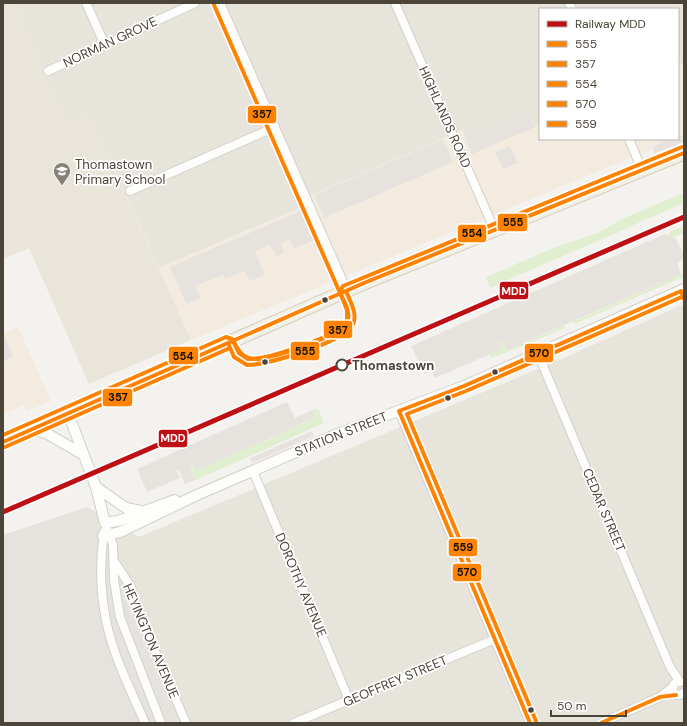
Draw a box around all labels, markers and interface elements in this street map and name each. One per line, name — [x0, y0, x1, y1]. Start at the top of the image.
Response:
legend — [539, 8, 679, 140]
street label: NORMAN GROVE — [60, 13, 160, 71]
text: Railway MDD — [575, 16, 646, 32]
text: 555 — [575, 36, 597, 52]
text: 357 — [575, 56, 596, 72]
street label: HIGHLANDS ROAD — [415, 63, 475, 171]
text: 554 — [575, 76, 597, 92]
text: 570 — [575, 96, 597, 112]
line badge: 357 — [247, 105, 277, 124]
text: 357 — [252, 107, 272, 121]
text: 559 — [575, 116, 597, 132]
place label: Thomastown Primary School — [75, 156, 165, 188]
school or university icon: Thomastown Primary School — [52, 161, 72, 186]
line badge: 555 — [497, 213, 528, 232]
text: 555 — [503, 215, 523, 229]
line badge: 554 — [457, 224, 487, 243]
text: 554 — [462, 226, 482, 240]
line badge: MDD — [499, 281, 529, 300]
text: MDD — [501, 284, 527, 298]
unlabelled marker — [320, 295, 330, 305]
line badge: 357 — [323, 320, 353, 339]
text: 357 — [328, 323, 348, 337]
line badge: 555 — [290, 341, 320, 361]
line badge: 570 — [524, 343, 554, 363]
text: 555 — [295, 344, 315, 358]
line badge: 554 — [168, 346, 199, 365]
text: 570 — [529, 346, 549, 360]
text: 554 — [173, 349, 193, 363]
unlabelled marker — [260, 357, 270, 367]
place label: Thomastown — [352, 357, 434, 374]
marker: Thomastown — [335, 358, 349, 372]
unlabelled marker — [490, 367, 500, 377]
line badge: 357 — [102, 388, 133, 407]
text: 357 — [108, 390, 128, 404]
unlabelled marker — [443, 393, 453, 403]
street label: STATION STREET — [292, 408, 390, 460]
line badge: MDD — [158, 429, 188, 448]
text: MDD — [160, 431, 186, 445]
street label: CEDAR STREET — [579, 466, 629, 554]
street label: DOROTHY AVENUE — [271, 530, 331, 640]
line badge: 559 — [448, 538, 478, 557]
text: 559 — [453, 540, 473, 554]
line badge: 570 — [452, 563, 482, 582]
text: 570 — [457, 565, 477, 579]
street label: HEYINGTON AVENUE — [119, 581, 183, 701]
street label: GEOFFREY STREET — [340, 651, 450, 711]
scale bar — [551, 692, 626, 718]
text: 50 m — [557, 698, 586, 714]
unlabelled marker — [526, 705, 536, 715]

